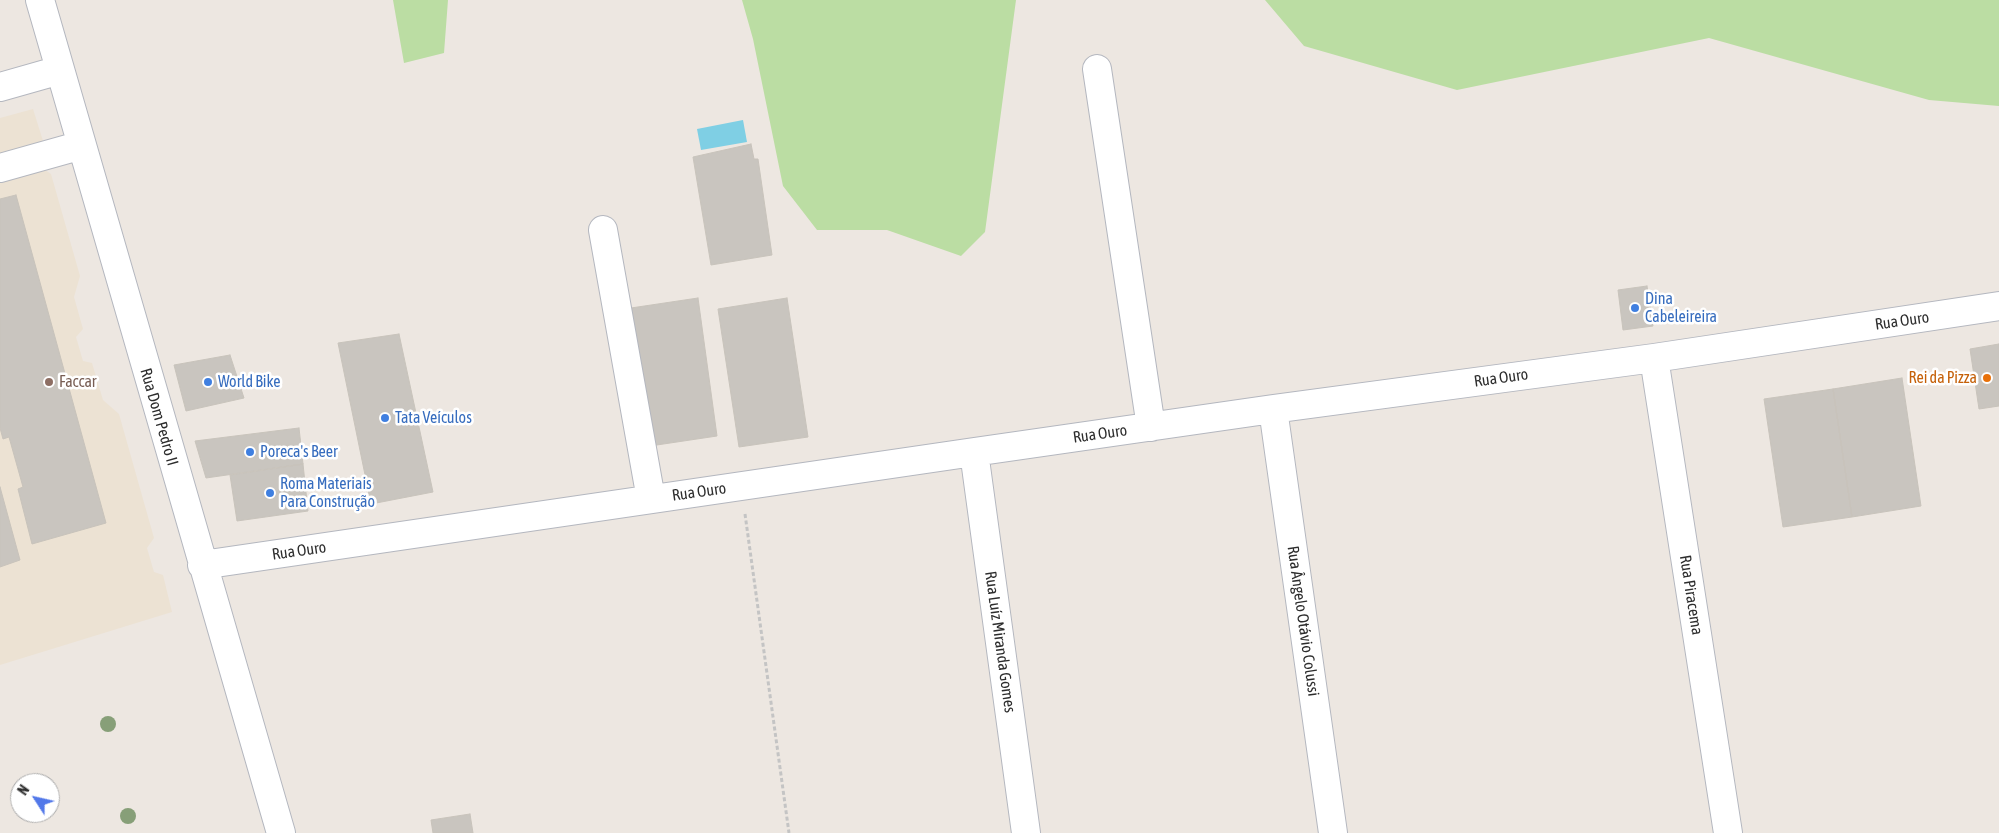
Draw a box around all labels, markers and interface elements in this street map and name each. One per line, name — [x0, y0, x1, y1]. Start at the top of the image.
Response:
place label: Dina Cabeleireira — [1645, 289, 1717, 327]
marker: Dina Cabeleireira — [1629, 302, 1641, 314]
street label: Rua Ouro — [1874, 308, 1930, 334]
street label: Rua Ouro — [1473, 365, 1529, 391]
street label: Rua Dom Pedro II — [136, 366, 182, 468]
place label: Rei da Pizza — [1908, 368, 1977, 388]
place label: Faccar — [59, 372, 97, 392]
place label: World Bike — [218, 372, 280, 392]
marker: Rei da Pizza — [1981, 372, 1993, 384]
marker: Faccar — [43, 376, 55, 388]
marker: World Bike — [202, 376, 214, 388]
place label: Tata Veículos — [395, 408, 472, 428]
marker: Tata Veículos — [379, 412, 391, 424]
street label: Rua Ouro — [1072, 421, 1128, 447]
place label: Poreca's Beer — [260, 442, 338, 462]
marker: Poreca's Beer — [244, 446, 256, 458]
place label: Roma Materiais Para Construção — [280, 474, 375, 512]
street label: Rua Ouro — [671, 479, 727, 505]
marker: Roma Materiais Para Construção — [264, 487, 276, 499]
street label: Rua Ouro — [271, 538, 327, 564]
street label: Rua Ângelo Otávio Colussi — [1283, 545, 1323, 697]
street label: Rua Piracema — [1675, 554, 1707, 636]
street label: Rua Luíz Miranda Gomes — [981, 570, 1019, 714]
north arrow — [10, 773, 60, 823]
text: N — [15, 782, 32, 798]

